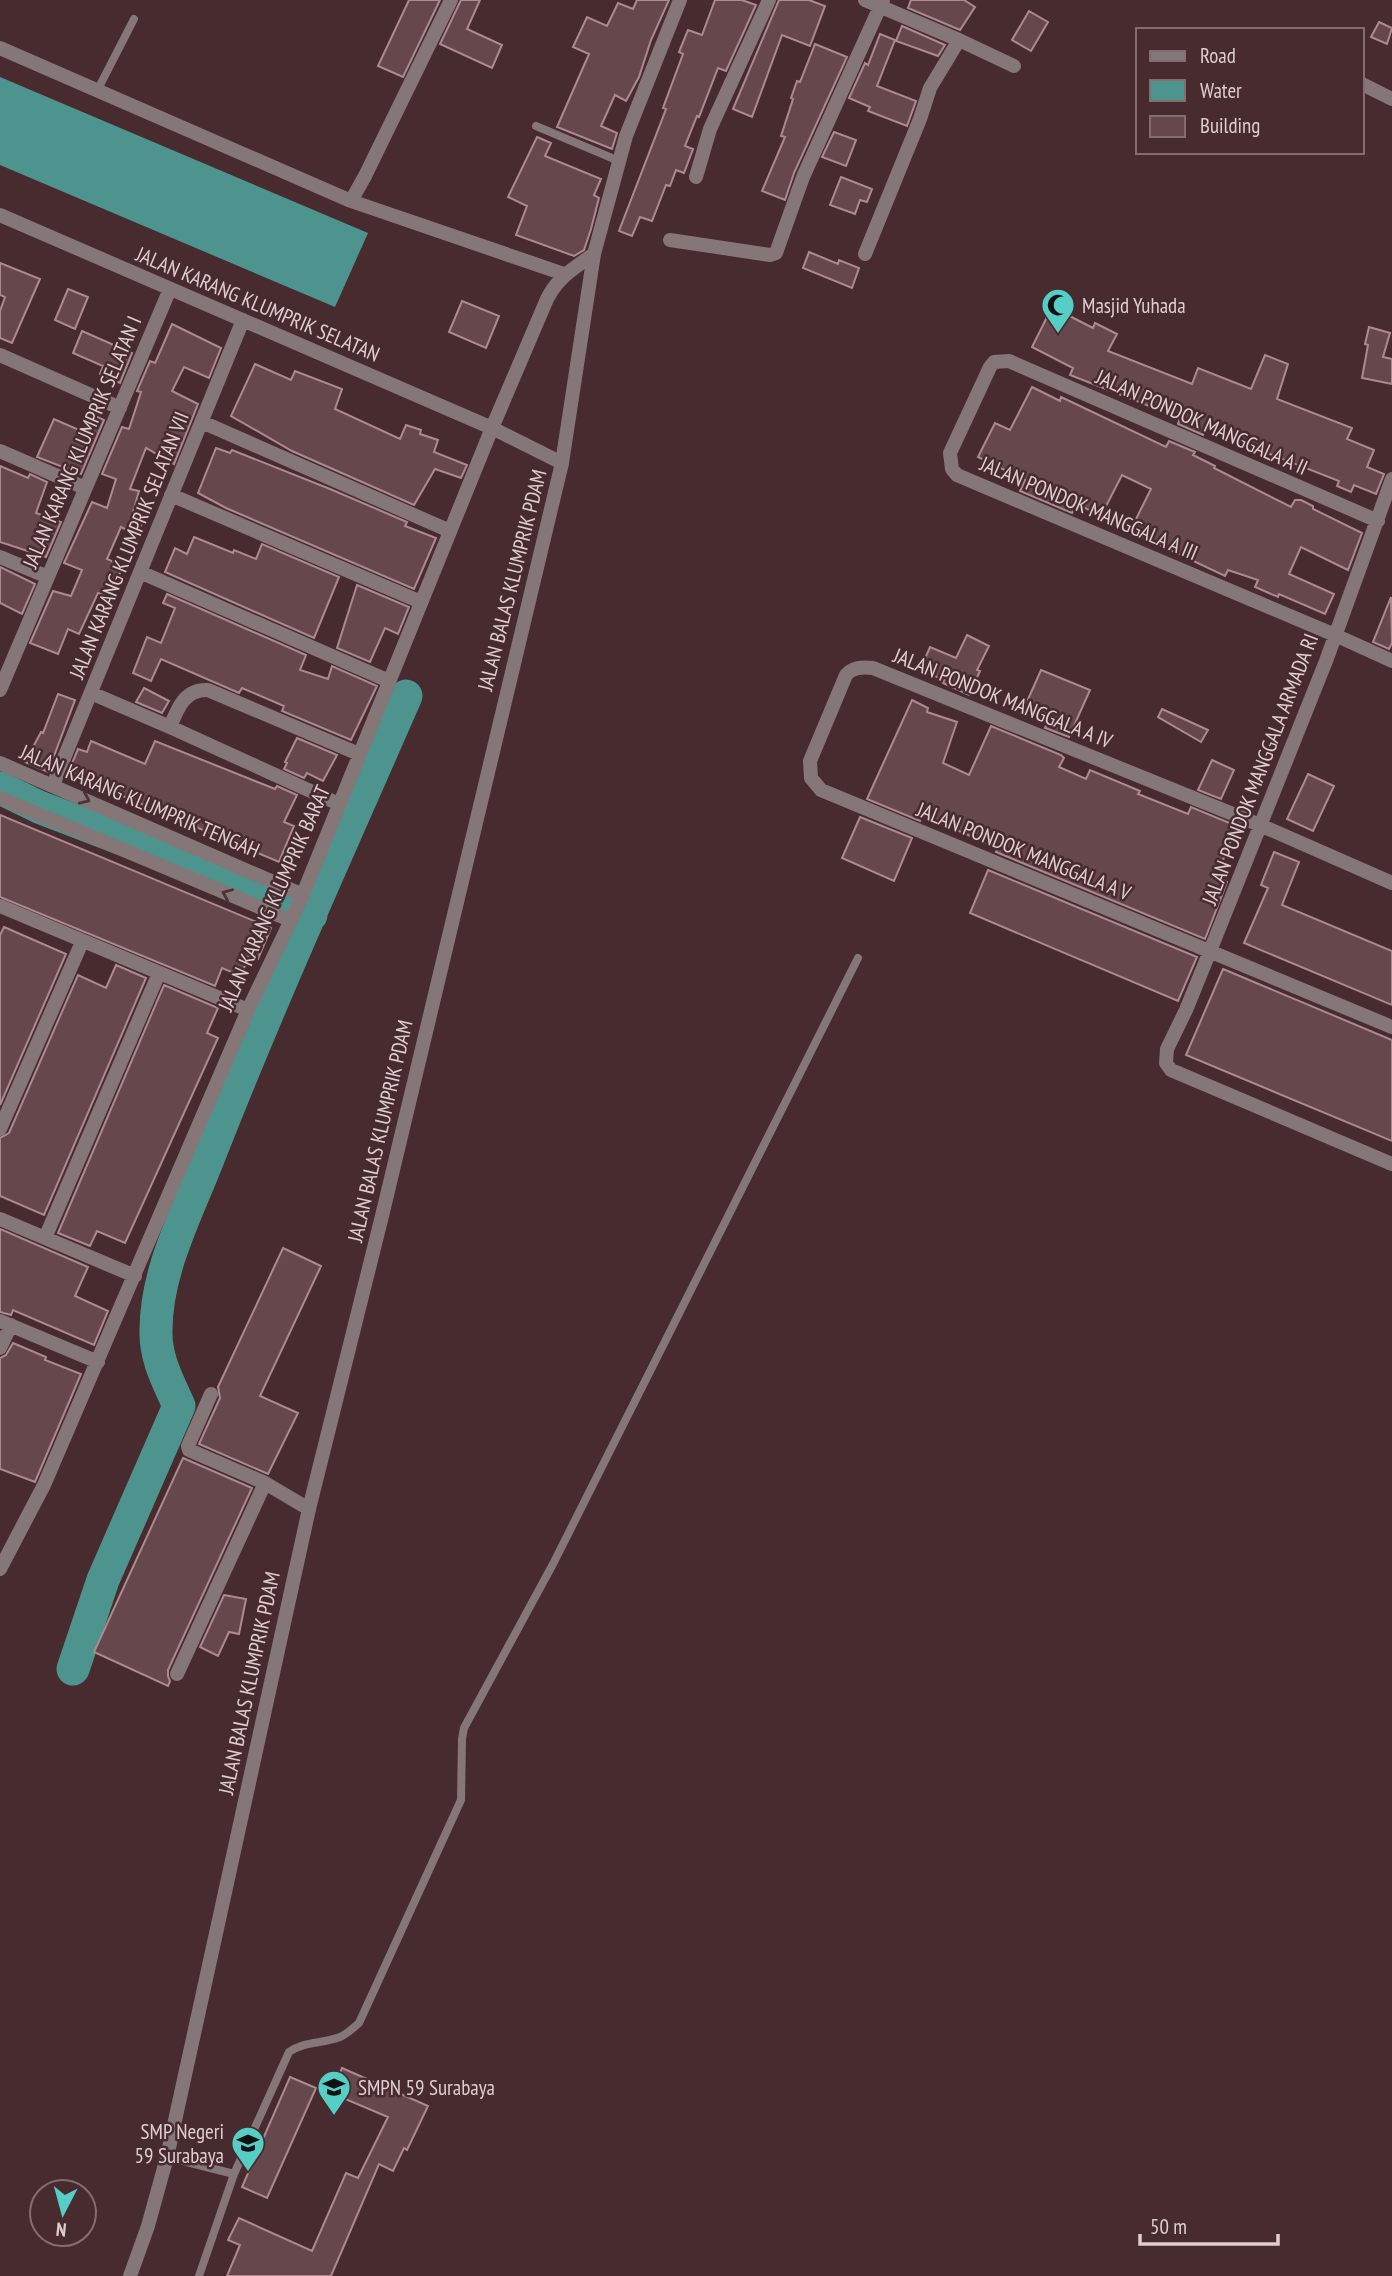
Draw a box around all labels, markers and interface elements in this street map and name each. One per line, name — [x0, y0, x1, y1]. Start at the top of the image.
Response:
legend — [1136, 28, 1364, 154]
text: Road — [1200, 42, 1236, 69]
text: Water — [1200, 77, 1242, 104]
text: Building — [1200, 112, 1260, 139]
street label: JALAN KARANG KLUMPRIK SELATAN — [131, 240, 384, 368]
mosque icon: Masjid Yuhada — [1039, 286, 1077, 335]
place label: Masjid Yuhada — [1082, 292, 1186, 319]
street label: JALAN KARANG KLUMPRIK SELATAN I — [16, 312, 147, 573]
street label: JALAN PONDOK MANGGALA A II — [1091, 363, 1312, 481]
street label: JALAN KARANG KLUMPRIK SELATAN VII — [63, 408, 195, 683]
street label: JALAN PONDOK MANGGALA A III — [975, 449, 1202, 566]
street label: JALAN BALAS KLUMPRIK PDAM — [471, 467, 553, 694]
street label: JALAN PONDOK MANGGALA ARMADA RI — [1195, 630, 1324, 909]
street label: JALAN PONDOK MANGGALA A IV — [889, 641, 1117, 754]
street label: JALAN KARANG KLUMPRIK TENGAH — [15, 738, 264, 864]
street label: JALAN KARANG KLUMPRIK BARAT — [212, 780, 336, 1016]
one-way arrow — [78, 791, 91, 805]
street label: JALAN PONDOK MANGGALA A V — [912, 795, 1135, 906]
one-way arrow — [222, 888, 234, 902]
street label: JALAN BALAS KLUMPRIK PDAM — [341, 1017, 419, 1246]
street label: JALAN BALAS KLUMPRIK PDAM — [212, 1569, 286, 1798]
school or university icon: SMPN 59 Surabaya — [315, 2068, 353, 2117]
place label: SMPN 59 Surabaya — [358, 2074, 495, 2101]
place label: SMP Negeri 59 Surabaya — [135, 2118, 224, 2169]
school or university icon: SMP Negeri 59 Surabaya — [229, 2124, 267, 2173]
north arrow — [28, 2178, 98, 2248]
scale bar — [1140, 2202, 1278, 2246]
text: 50 m — [1150, 2213, 1187, 2240]
text: N — [55, 2217, 68, 2242]

